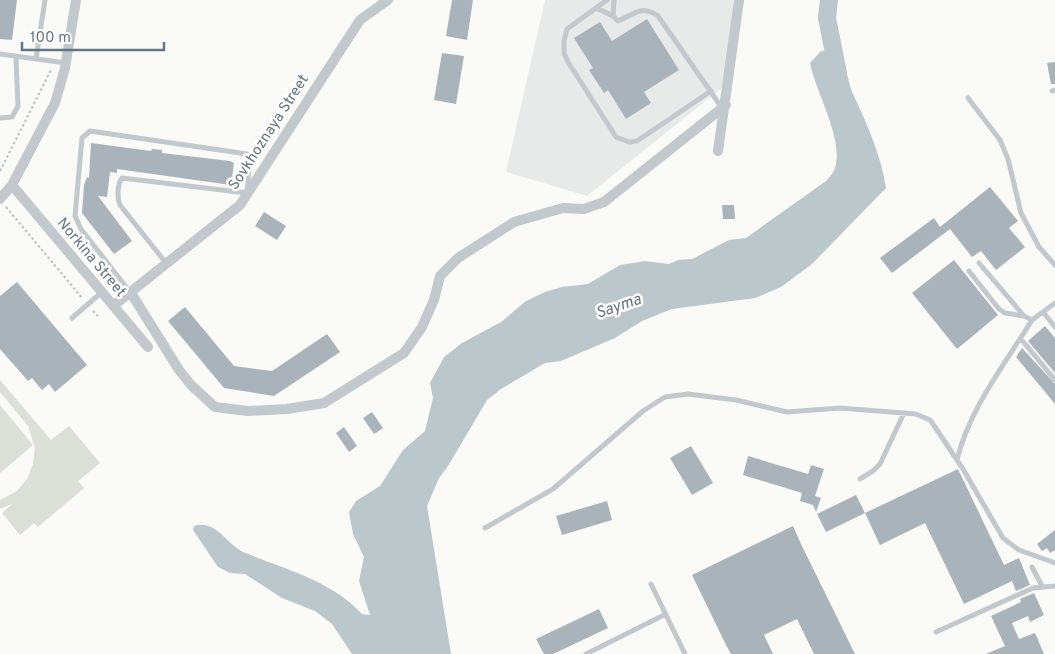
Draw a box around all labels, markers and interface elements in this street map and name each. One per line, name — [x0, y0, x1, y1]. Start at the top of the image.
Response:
scale bar — [22, 20, 165, 52]
text: 100 m — [30, 29, 71, 48]
street label: Sovkhoznaya Street — [225, 72, 314, 194]
street label: Norkina Street — [52, 214, 130, 301]
water label: Sayma — [593, 290, 645, 324]

